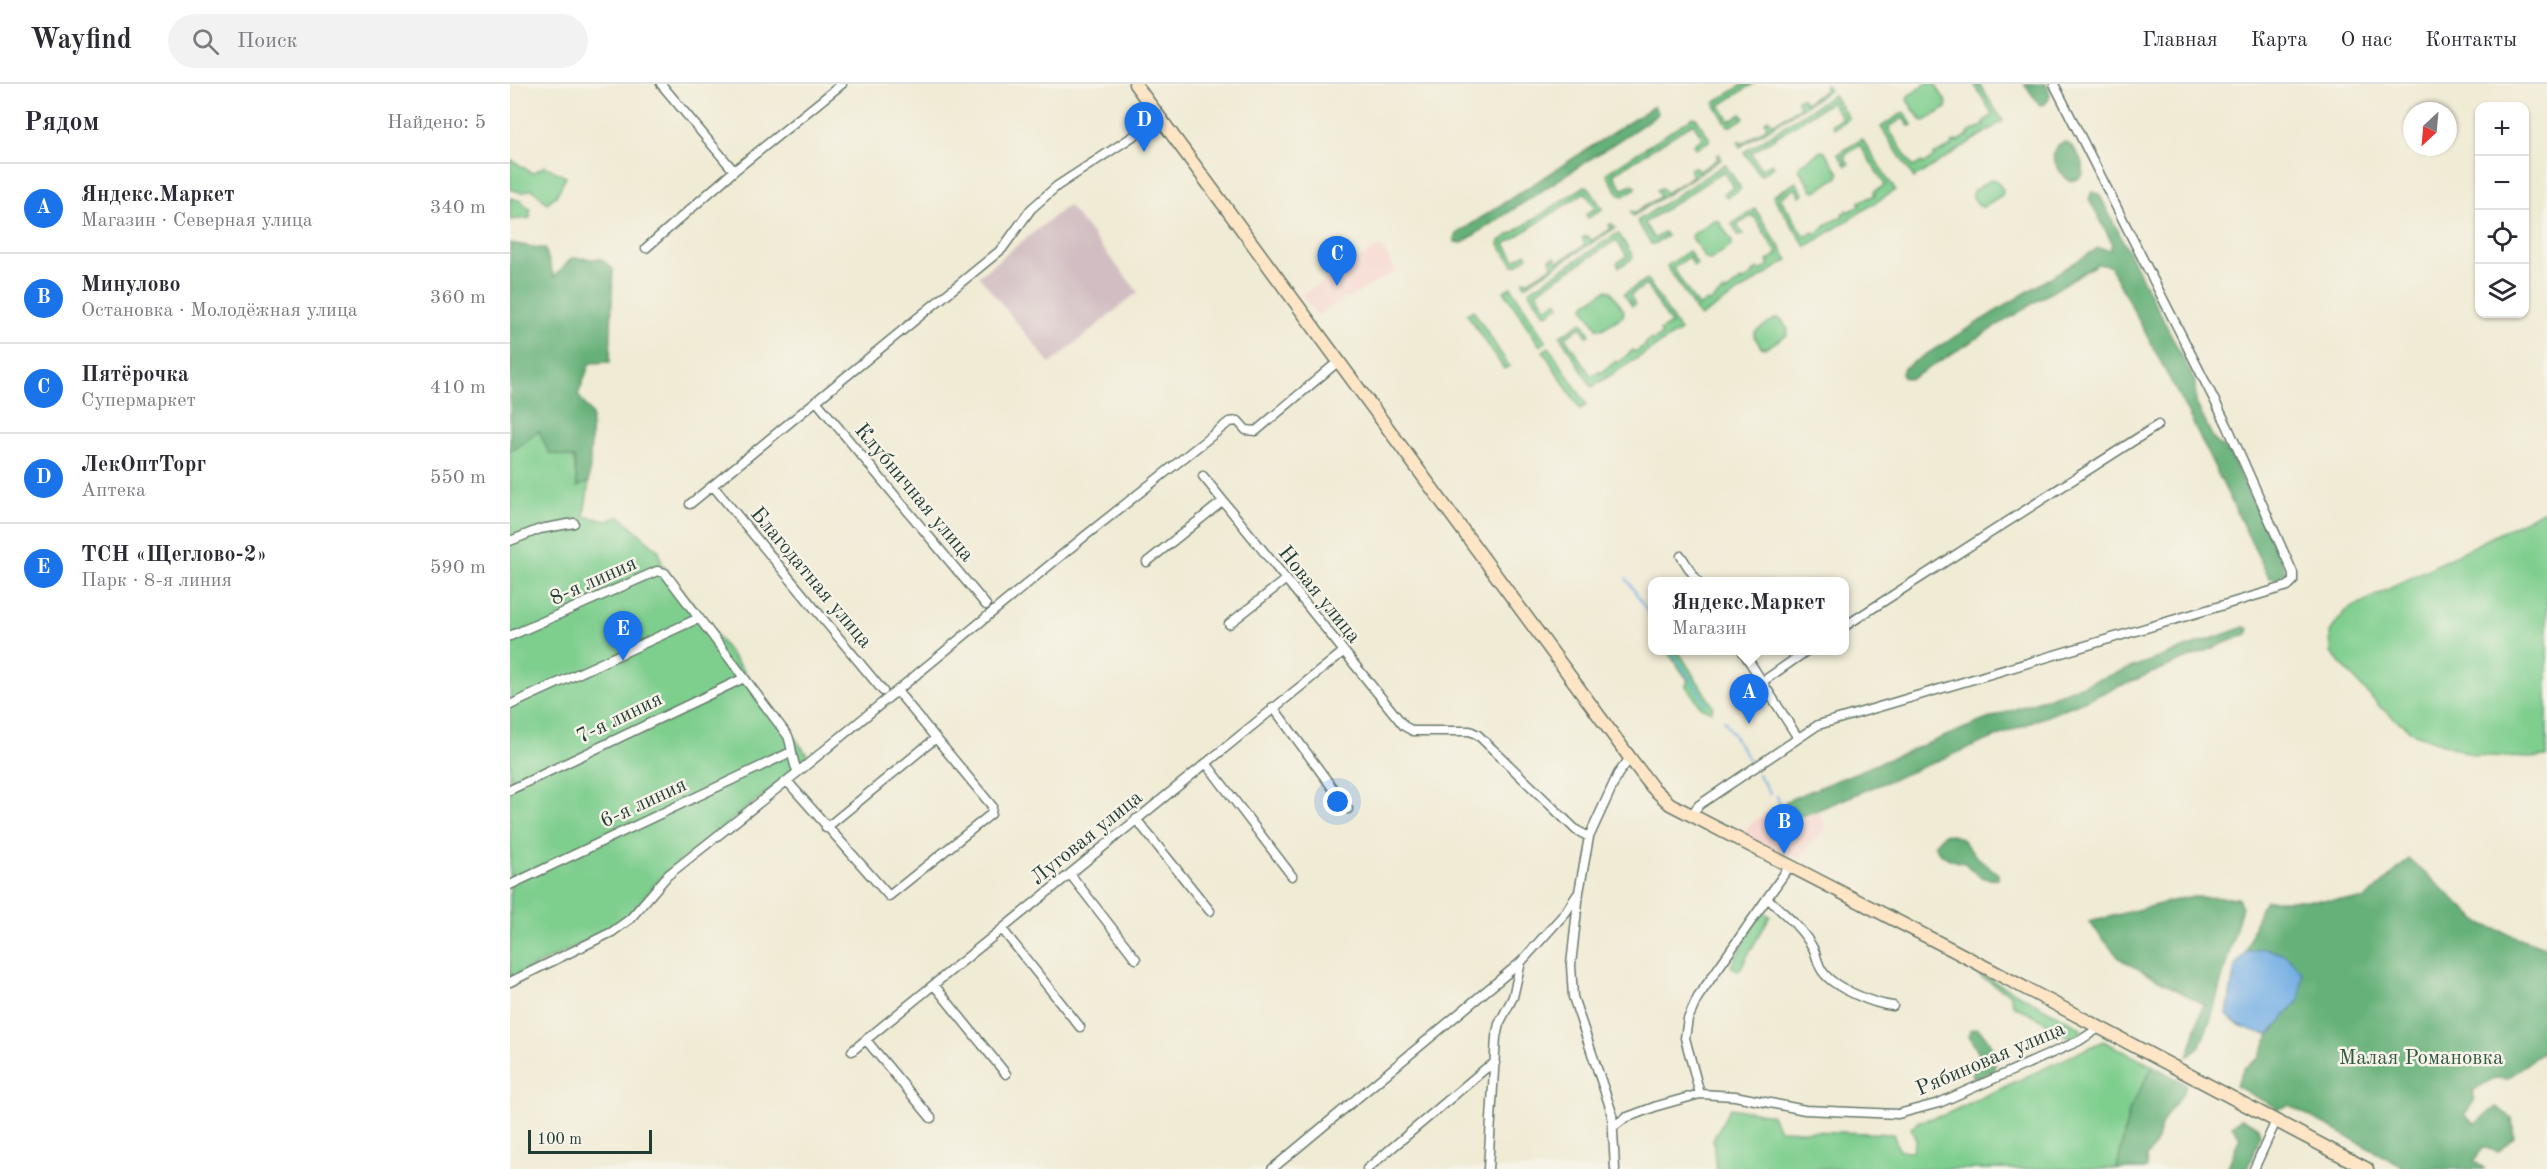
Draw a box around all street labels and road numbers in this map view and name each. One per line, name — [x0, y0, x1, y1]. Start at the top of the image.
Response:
street label: Клубничная улица — [850, 420, 978, 566]
street label: Благодатная улица — [746, 504, 876, 652]
street label: Новая улица — [1274, 543, 1364, 647]
street label: 8-я линия — [547, 553, 640, 610]
street label: 7-я линия — [574, 689, 666, 748]
street label: 6-я линия — [597, 774, 690, 832]
street label: Луговая улица — [1027, 787, 1147, 889]
street label: Рябиновая улица — [1913, 1018, 2068, 1100]

